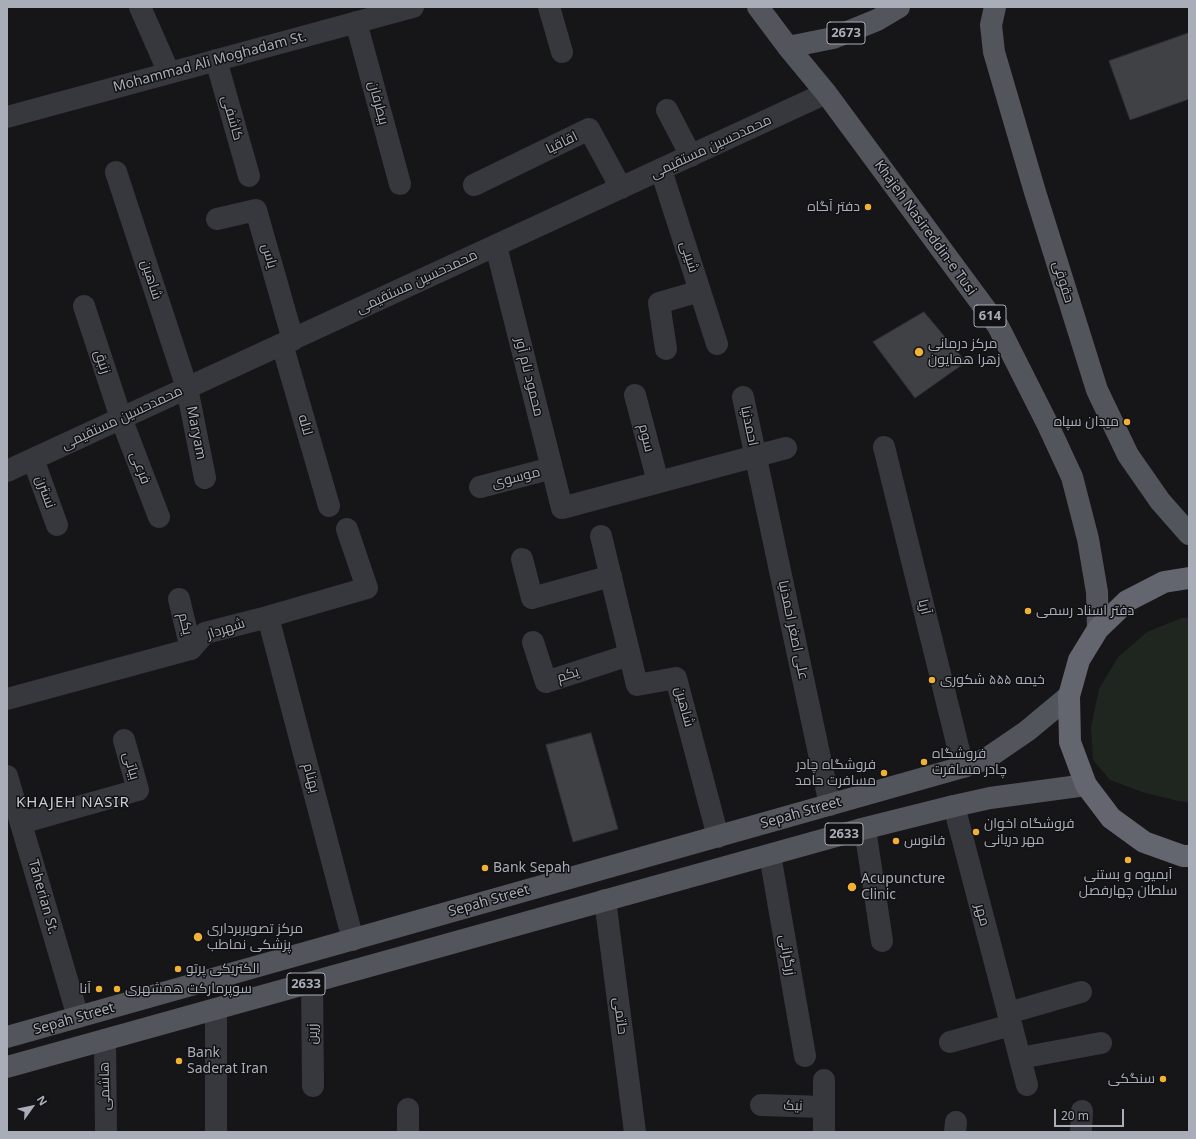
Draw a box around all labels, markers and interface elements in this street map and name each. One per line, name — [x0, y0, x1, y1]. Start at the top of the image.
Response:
road number: 2673 — [827, 22, 865, 44]
street label: Mohammad Ali Moghadam St. — [111, 28, 309, 96]
street label: بیطرفان — [364, 79, 392, 127]
street label: کاشفی — [218, 94, 246, 142]
street label: محمدحسین مستقیمی — [648, 112, 774, 182]
street label: اقاقیا — [543, 128, 581, 158]
street label: Khajeh Nasireddin-e Tusi — [870, 157, 980, 299]
place label: دفتر آگاه — [807, 199, 860, 215]
marker: دفتر آگاه — [863, 202, 873, 212]
street label: شیبی — [676, 239, 702, 275]
street label: یاس — [258, 242, 280, 270]
street label: محمدحسین مستقیمی — [354, 247, 480, 317]
street label: شاهین — [137, 258, 165, 302]
street label: حقوقی — [1049, 259, 1077, 305]
road number: 614 — [974, 305, 1006, 327]
street label: محمود نام آور — [511, 336, 547, 418]
place label: مرکز درمانی زهرا همایون — [928, 336, 1000, 368]
marker: مرکز درمانی زهرا همایون — [913, 346, 925, 358]
street label: زنبق — [90, 348, 114, 376]
street label: محمدحسین مستقیمی — [59, 383, 185, 453]
street label: احمدنیا — [737, 404, 761, 448]
street label: Maryam — [183, 405, 209, 461]
street label: لاله — [294, 413, 316, 437]
place label: میدان سپاه — [1054, 414, 1119, 430]
marker: میدان سپاه — [1122, 417, 1132, 427]
street label: سوم — [634, 422, 658, 454]
street label: فرعی — [126, 449, 154, 487]
street label: موسوی — [490, 464, 542, 492]
street label: نسترن — [31, 473, 59, 511]
street label: علی اصغر احمدنیا — [774, 579, 812, 681]
street label: آریا — [914, 598, 934, 616]
place label: دفتر اسناد رسمی — [1036, 603, 1134, 619]
marker: دفتر اسناد رسمی — [1023, 606, 1033, 616]
street label: یکم — [174, 611, 196, 637]
street label: شهردار — [205, 615, 247, 643]
street label: یکم — [555, 664, 581, 686]
place label: خیمه ۵۵۵ شکوری — [940, 672, 1045, 688]
marker: خیمه ۵۵۵ شکوری — [927, 675, 937, 685]
street label: شاهین — [671, 685, 697, 729]
place label: فروشگاه چادر مسافرت — [932, 746, 1007, 778]
street label: بیاتی — [119, 750, 143, 782]
place label: فروشگاه چادر مسافرت حامد — [795, 757, 876, 790]
marker: فروشگاه چادر مسافرت — [919, 757, 929, 767]
street label: بهنام — [299, 761, 323, 795]
marker: فروشگاه چادر مسافرت حامد — [879, 768, 889, 778]
street label: Sepah Street — [759, 793, 843, 833]
district label: KHAJEH NASIR — [16, 794, 130, 812]
place label: فروشگاه اخوان مهر دریانی — [984, 816, 1074, 848]
road number: 2633 — [825, 823, 863, 845]
marker: فروشگاه اخوان مهر دریانی — [971, 827, 981, 837]
place label: فانوس — [904, 833, 945, 849]
marker: فانوس — [891, 836, 901, 846]
marker: آبمیوه و بستنی سلطان چهارفصل — [1123, 855, 1133, 865]
street label: Taherian St. — [24, 858, 62, 936]
place label: Bank Sepah — [493, 860, 570, 876]
marker: Bank Sepah — [480, 863, 490, 873]
place label: آبمیوه و بستنی سلطان چهارفصل — [1079, 867, 1177, 900]
place label: Acupuncture Clinic — [861, 871, 945, 904]
street label: Sepah Street — [447, 881, 531, 921]
marker: Acupuncture Clinic — [846, 881, 858, 893]
street label: مهر — [971, 902, 993, 928]
place label: مرکز تصویربرداری پزشکی نماطب — [207, 921, 303, 954]
marker: مرکز تصویربرداری پزشکی نماطب — [192, 931, 204, 943]
street label: زرگرانی — [775, 933, 799, 977]
place label: الکتریکی پرتو — [186, 961, 260, 977]
marker: الکتریکی پرتو — [173, 964, 183, 974]
road number: 2633 — [287, 973, 325, 995]
place label: آنا — [79, 981, 91, 997]
place label: سوپرمارکت همشهری — [125, 981, 252, 997]
marker: آنا — [94, 984, 104, 994]
marker: سوپرمارکت همشهری — [112, 984, 122, 994]
street label: حاتمی — [609, 996, 631, 1036]
street label: Sepah Street — [32, 999, 116, 1039]
street label: زرین — [305, 1024, 321, 1044]
place label: Bank Saderat Iran — [187, 1045, 268, 1078]
marker: Bank Saderat Iran — [174, 1056, 184, 1066]
street label: هاشمی — [96, 1062, 114, 1110]
place label: سنگکی — [1108, 1071, 1155, 1087]
marker: سنگکی — [1158, 1074, 1168, 1084]
north arrow — [12, 1087, 52, 1127]
text: N — [34, 1092, 51, 1108]
street label: نیک — [783, 1097, 803, 1115]
scale bar — [1056, 1101, 1126, 1127]
text: 20 m — [1061, 1107, 1089, 1124]

